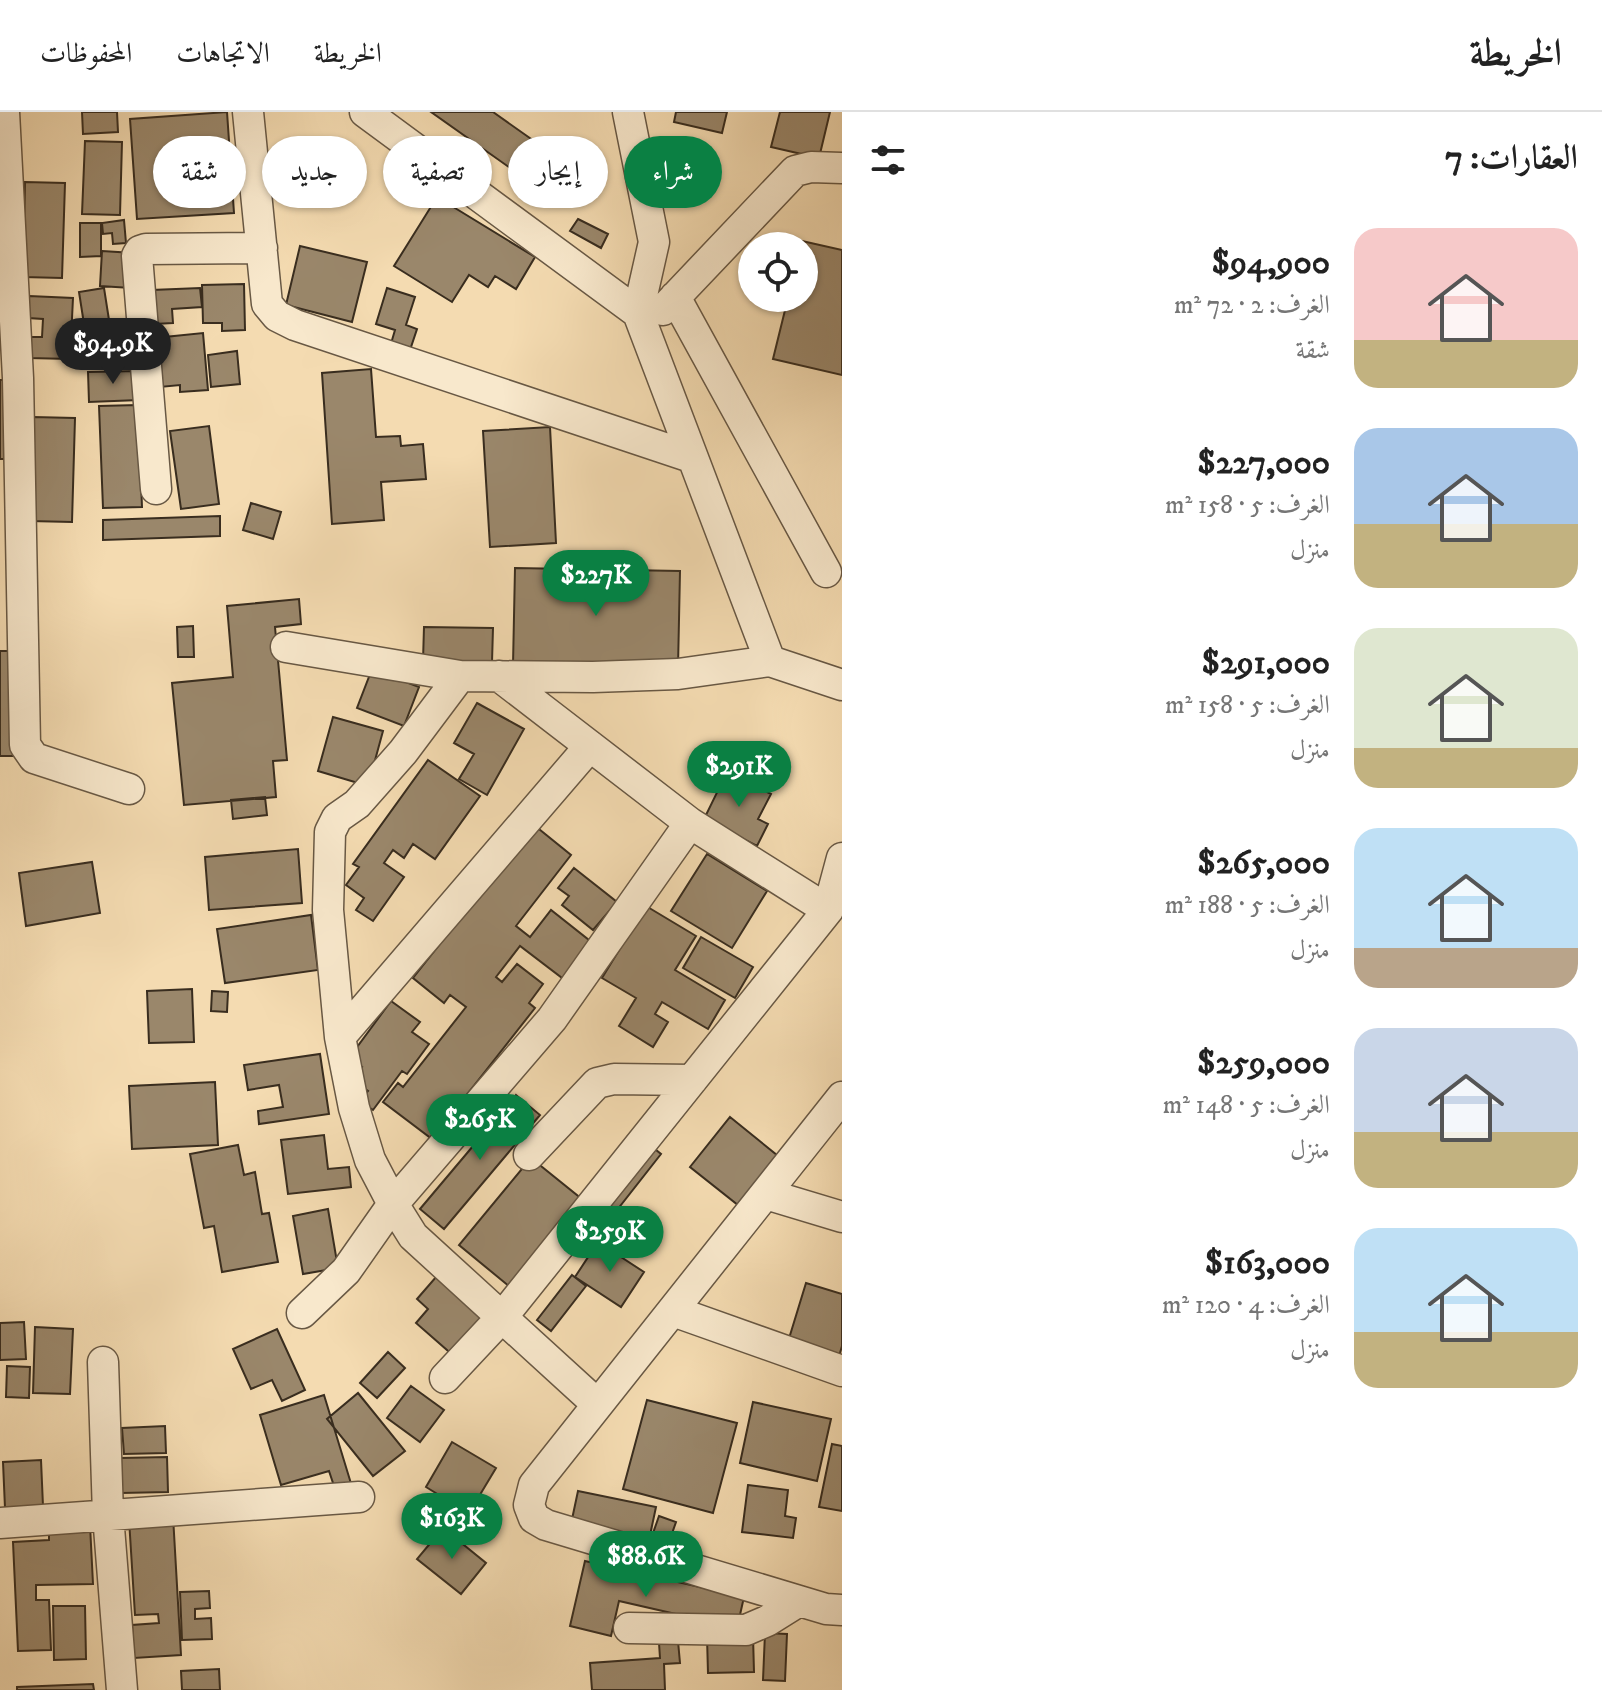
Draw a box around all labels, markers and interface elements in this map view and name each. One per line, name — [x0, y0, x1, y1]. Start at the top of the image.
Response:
text: الخريطة — [1470, 30, 1562, 78]
text: المحفوظات — [40, 36, 132, 71]
text: الاتجاهات — [176, 36, 270, 71]
text: الخريطة — [314, 36, 382, 71]
chip: شقة — [153, 136, 246, 208]
chip: جديد — [262, 136, 367, 208]
chip: تصفية — [383, 136, 492, 208]
chip: إيجار — [508, 136, 608, 208]
chip: شراء — [624, 136, 722, 208]
text: العقارات: 7 — [1445, 137, 1578, 179]
icon: filters — [866, 138, 910, 182]
map controls — [738, 232, 818, 312]
button: locate — [738, 232, 818, 312]
text: $94,900 — [1211, 242, 1330, 284]
icon: home — [1418, 260, 1514, 356]
text: الغرف: 2 · 72 m² — [1174, 289, 1330, 322]
pin: $94.9K — [48, 318, 178, 386]
text: $94.9K — [73, 327, 153, 360]
text: شقة — [1296, 334, 1330, 367]
text: $227,000 — [1197, 442, 1330, 484]
icon: home — [1418, 460, 1514, 556]
text: الغرف: 5 · 158 m² — [1165, 489, 1330, 522]
text: منزل — [1290, 534, 1330, 567]
pin: $227K — [540, 550, 652, 618]
text: $227K — [560, 559, 632, 592]
text: $291,000 — [1201, 642, 1330, 684]
icon: home — [1418, 660, 1514, 756]
text: الغرف: 5 · 158 m² — [1165, 689, 1330, 722]
text: منزل — [1290, 734, 1330, 767]
pin: $291K — [683, 741, 795, 809]
text: $291K — [705, 750, 773, 783]
text: $265,000 — [1197, 842, 1330, 884]
icon: home — [1418, 860, 1514, 956]
text: الغرف: 5 · 188 m² — [1165, 889, 1330, 922]
text: منزل — [1290, 934, 1330, 967]
text: $259,000 — [1197, 1042, 1330, 1084]
icon: home — [1418, 1060, 1514, 1156]
text: الغرف: 5 · 148 m² — [1163, 1089, 1330, 1122]
pin: $265K — [424, 1094, 536, 1162]
text: $265K — [444, 1103, 516, 1136]
text: منزل — [1290, 1134, 1330, 1167]
pin: $259K — [554, 1206, 666, 1274]
text: $259K — [575, 1215, 645, 1248]
text: $163,000 — [1205, 1242, 1330, 1284]
icon: home — [1418, 1260, 1514, 1356]
text: الغرف: 4 · 120 m² — [1162, 1289, 1330, 1322]
text: منزل — [1290, 1334, 1330, 1367]
pin: $163K — [396, 1493, 508, 1561]
text: $163K — [419, 1502, 485, 1535]
pin: $88.6K — [581, 1531, 711, 1599]
text: $88.6K — [607, 1540, 685, 1573]

